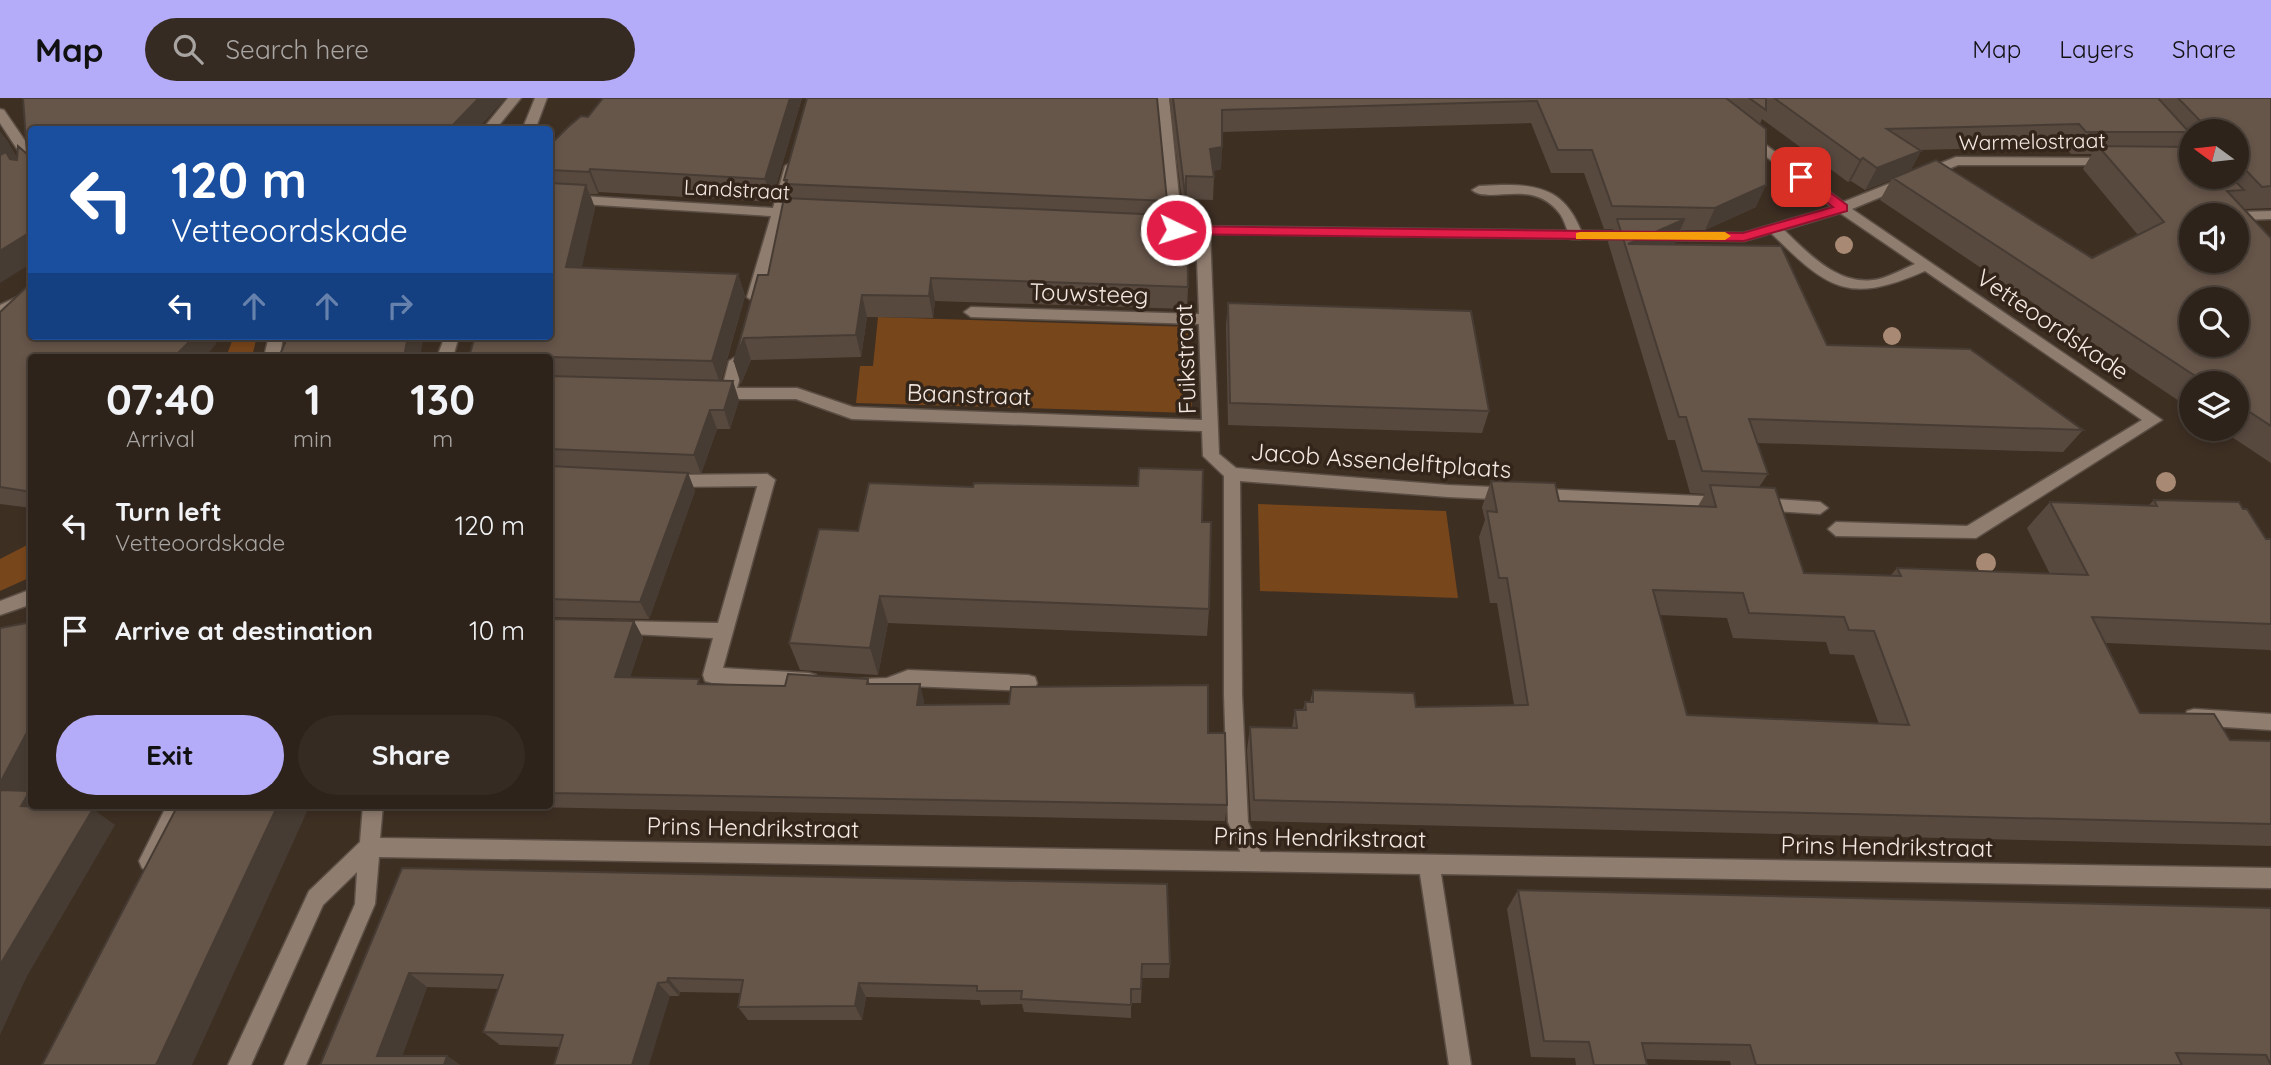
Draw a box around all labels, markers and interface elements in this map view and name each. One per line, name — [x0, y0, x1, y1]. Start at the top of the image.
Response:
search box — [145, 18, 635, 81]
text: Map — [35, 29, 103, 70]
icon: search — [169, 30, 207, 68]
text: Search here — [225, 33, 369, 66]
text: Map — [1972, 34, 2021, 64]
text: Layers — [2059, 34, 2134, 64]
text: Share — [2172, 34, 2236, 64]
north arrow — [2179, 119, 2249, 189]
map controls — [2179, 119, 2249, 441]
street label: Warmelostraat — [1958, 127, 2106, 155]
pin — [1771, 147, 1831, 207]
text: 120 m — [171, 149, 307, 210]
icon: left — [56, 154, 147, 245]
icon: arrive — [1782, 158, 1820, 196]
street label: Landstraat — [683, 173, 791, 205]
position arrow — [1139, 193, 1213, 267]
button: sound — [2179, 203, 2249, 273]
text: Vetteoordskade — [171, 210, 408, 250]
street label: Vetteoordskade — [1971, 262, 2135, 386]
street label: Touwsteeg — [1029, 276, 1149, 310]
icon: left — [162, 287, 200, 325]
icon: ahead — [235, 287, 273, 325]
icon: ahead — [308, 287, 346, 325]
icon: right — [381, 287, 419, 325]
button: search — [2179, 287, 2249, 357]
street label: Fuikstraat — [1168, 303, 1202, 415]
button: layers — [2179, 371, 2249, 441]
text: 07:40 — [106, 373, 215, 426]
text: 1 — [305, 373, 321, 426]
text: 130 — [410, 373, 475, 426]
street label: Baanstraat — [906, 377, 1032, 411]
text: Arrival — [126, 424, 195, 453]
text: min — [293, 424, 332, 453]
text: m — [432, 424, 453, 453]
street label: Jacob Assendelftplaats — [1250, 436, 1512, 484]
text: Turn left — [115, 495, 222, 528]
icon: left — [56, 507, 94, 545]
text: 120 m — [455, 509, 525, 542]
text: Vetteoordskade — [115, 528, 285, 557]
icon: arrive — [56, 612, 94, 650]
text: Arrive at destination — [115, 614, 373, 647]
text: 10 m — [469, 614, 525, 647]
button: Exit — [56, 715, 284, 795]
button: Share — [298, 715, 525, 795]
street label: Prins Hendrikstraat — [646, 810, 860, 844]
street label: Prins Hendrikstraat — [1213, 820, 1427, 854]
street label: Prins Hendrikstraat — [1780, 829, 1994, 863]

